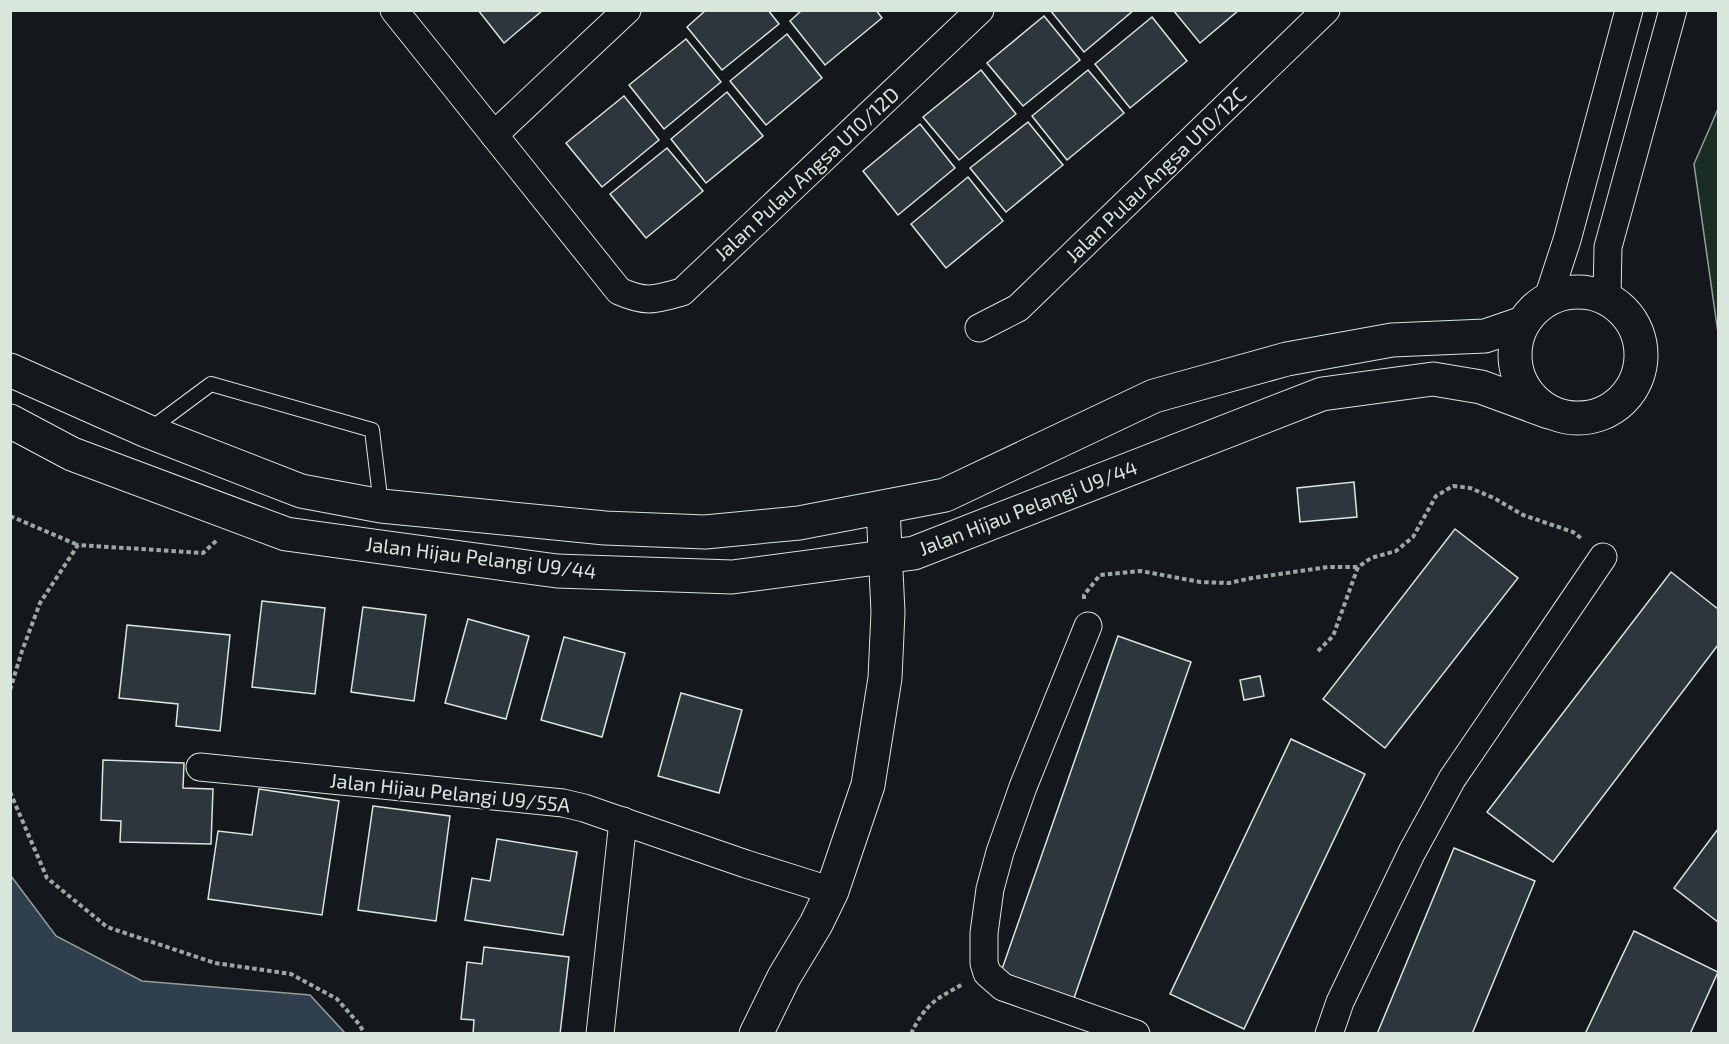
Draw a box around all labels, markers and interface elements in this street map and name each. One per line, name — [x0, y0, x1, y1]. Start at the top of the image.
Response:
street label: Jalan Pulau Angsa U10/12D — [709, 82, 903, 265]
street label: Jalan Pulau Angsa U10/12C — [1060, 82, 1250, 267]
street label: Jalan Hijau Pelangi U9/44 — [915, 454, 1140, 560]
street label: Jalan Hijau Pelangi U9/44 — [364, 531, 598, 583]
street label: Jalan Hijau Pelangi U9/55A — [329, 767, 572, 817]

